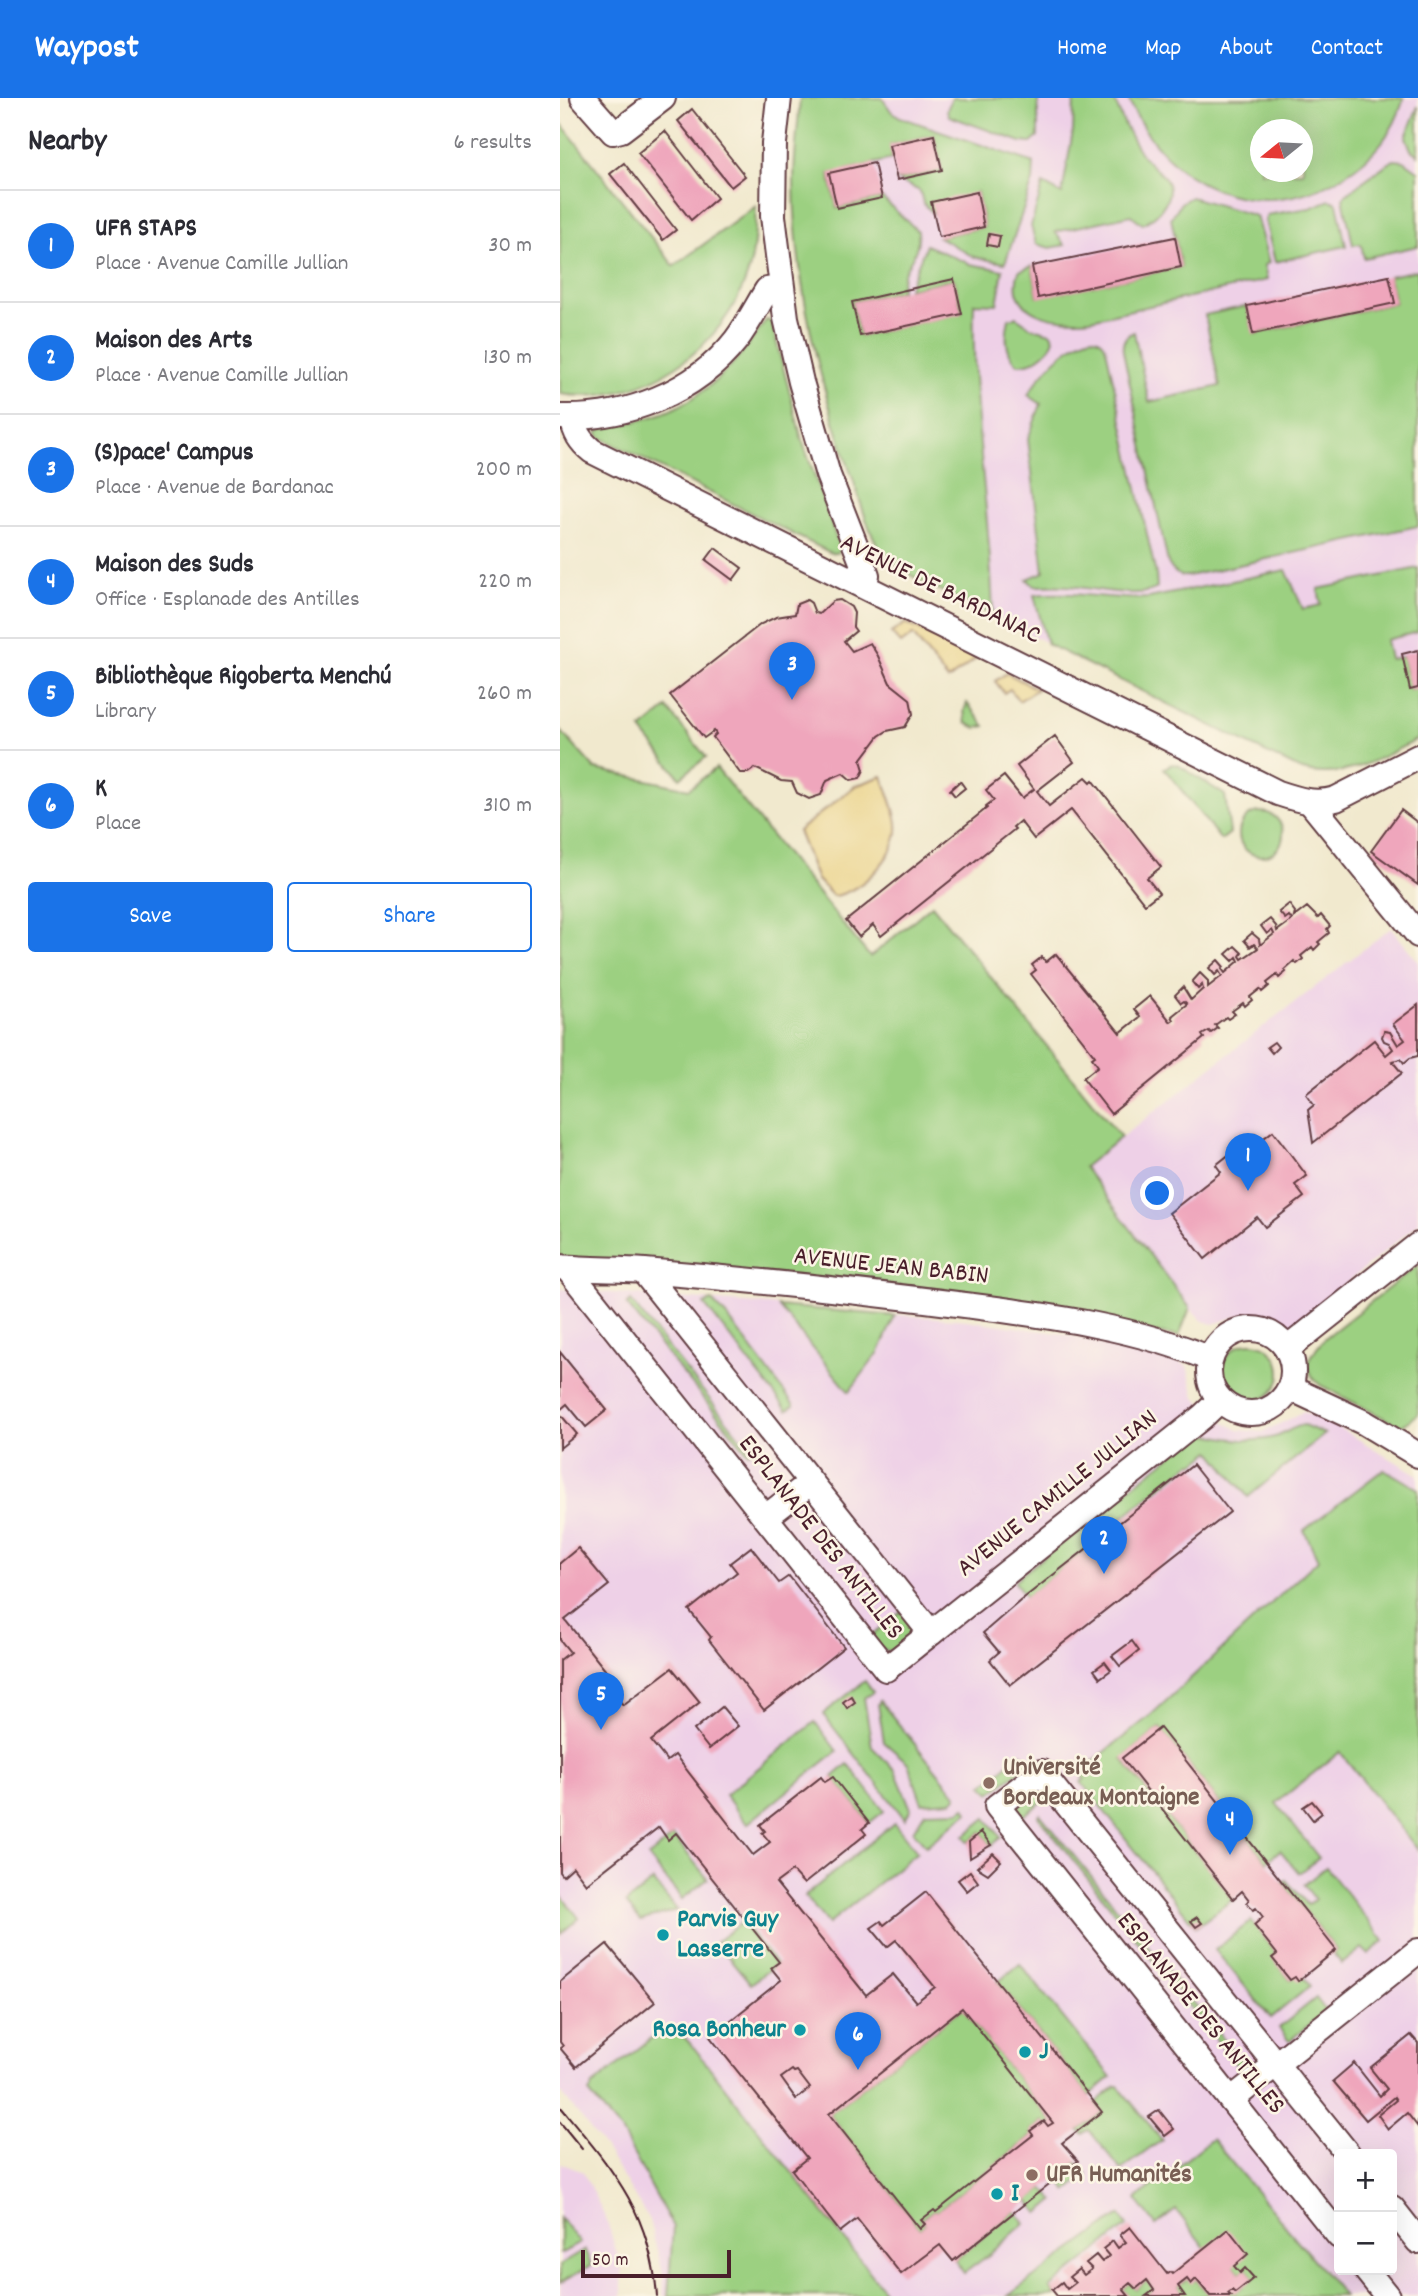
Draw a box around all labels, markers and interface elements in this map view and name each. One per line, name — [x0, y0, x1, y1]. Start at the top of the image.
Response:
text: Waypost — [35, 26, 139, 73]
text: Home — [1057, 32, 1107, 66]
text: Map — [1145, 32, 1181, 66]
text: About — [1219, 32, 1273, 66]
text: Contact — [1311, 32, 1383, 66]
north arrow — [1250, 119, 1313, 182]
text: Nearby — [28, 122, 106, 165]
text: 6 results — [454, 127, 532, 160]
text: UFR STAPS — [95, 211, 197, 248]
text: 1 — [48, 230, 54, 263]
text: 30 m — [488, 230, 532, 263]
text: Place · Avenue Camille Jullian — [95, 248, 348, 281]
text: Maison des Arts — [95, 323, 253, 360]
text: 2 — [46, 342, 56, 375]
text: 130 m — [483, 342, 532, 375]
text: Place · Avenue Camille Jullian — [95, 360, 348, 393]
text: (S)pace' Campus — [95, 435, 254, 472]
text: 3 — [46, 454, 56, 487]
text: 200 m — [476, 454, 532, 487]
text: Place · Avenue de Bardanac — [95, 472, 334, 505]
street label: AVENUE DE BARDANAC — [833, 525, 1047, 655]
text: Maison des Suds — [95, 547, 254, 584]
text: 4 — [46, 566, 56, 599]
text: 220 m — [478, 566, 532, 599]
text: Office · Esplanade des Antilles — [95, 584, 360, 617]
pin: 3 — [769, 642, 815, 700]
text: Bibliothèque Rigoberta Menchú — [95, 659, 391, 696]
text: 5 — [46, 678, 56, 711]
text: 260 m — [477, 678, 532, 711]
text: Library — [95, 696, 156, 729]
text: K — [95, 771, 107, 808]
text: 6 — [45, 790, 57, 823]
text: 310 m — [483, 790, 532, 823]
text: Place — [95, 808, 141, 841]
button: Save — [28, 882, 273, 952]
button: Share — [287, 882, 532, 952]
pin: 1 — [1225, 1133, 1271, 1191]
your location — [1140, 1176, 1174, 1210]
street label: AVENUE JEAN BABIN — [792, 1238, 990, 1296]
street label: AVENUE CAMILLE JULLIAN — [949, 1401, 1167, 1587]
street label: ESPLANADE DES ANTILLES — [728, 1428, 912, 1648]
pin: 2 — [1081, 1516, 1127, 1574]
pin: 5 — [578, 1672, 624, 1730]
place label: Université Bordeaux Montaigne — [1003, 1750, 1199, 1817]
marker: Université Bordeaux Montaigne — [981, 1775, 997, 1791]
pin: 4 — [1207, 1797, 1253, 1855]
place label: Parvis Guy Lasserre — [677, 1902, 779, 1969]
street label: ESPLANADE DES ANTILLES — [1107, 1905, 1293, 2123]
marker: Parvis Guy Lasserre — [655, 1927, 671, 1943]
place label: Rosa Bonheur — [653, 2012, 786, 2049]
pin: 6 — [835, 2012, 881, 2070]
marker: Rosa Bonheur — [792, 2022, 808, 2038]
place label: J — [1039, 2034, 1048, 2071]
marker: J — [1017, 2044, 1033, 2060]
map controls — [1334, 2149, 1397, 2275]
button: + — [1334, 2149, 1397, 2212]
place label: UFR Humanités — [1046, 2157, 1192, 2194]
marker: UFR Humanités — [1024, 2167, 1040, 2183]
place label: I — [1011, 2176, 1020, 2213]
marker: I — [989, 2186, 1005, 2202]
button: − — [1334, 2212, 1397, 2275]
scale bar — [581, 2247, 732, 2279]
text: 50 m — [592, 2248, 629, 2275]

